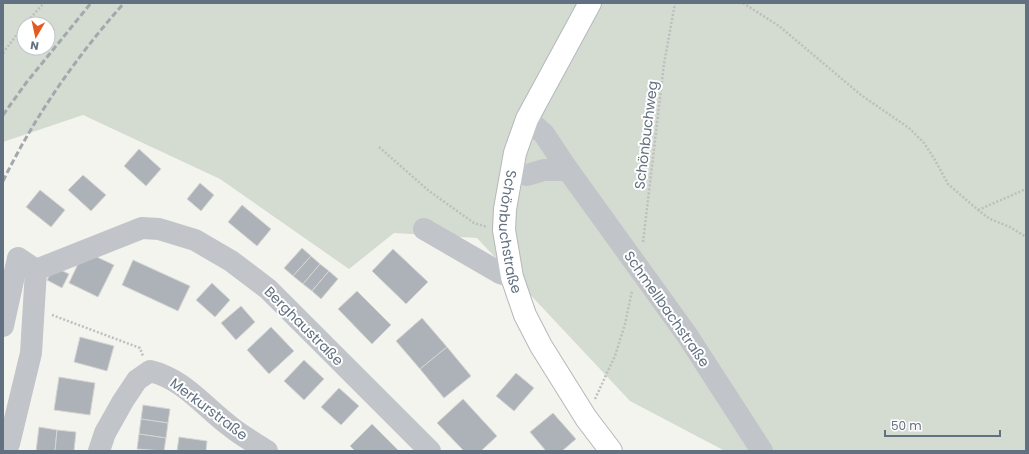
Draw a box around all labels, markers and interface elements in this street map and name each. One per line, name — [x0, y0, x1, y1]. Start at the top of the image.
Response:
north arrow — [16, 16, 56, 56]
text: N — [29, 37, 40, 54]
street label: Schönbuchweg — [629, 80, 663, 190]
street label: Schönbuchstraße — [494, 168, 527, 296]
street label: Schmellbachstraße — [619, 247, 715, 371]
street label: Berghaustraße — [260, 282, 348, 370]
street label: Merkurstraße — [166, 373, 252, 445]
scale bar — [885, 412, 1000, 438]
text: 50 m — [891, 417, 922, 434]

